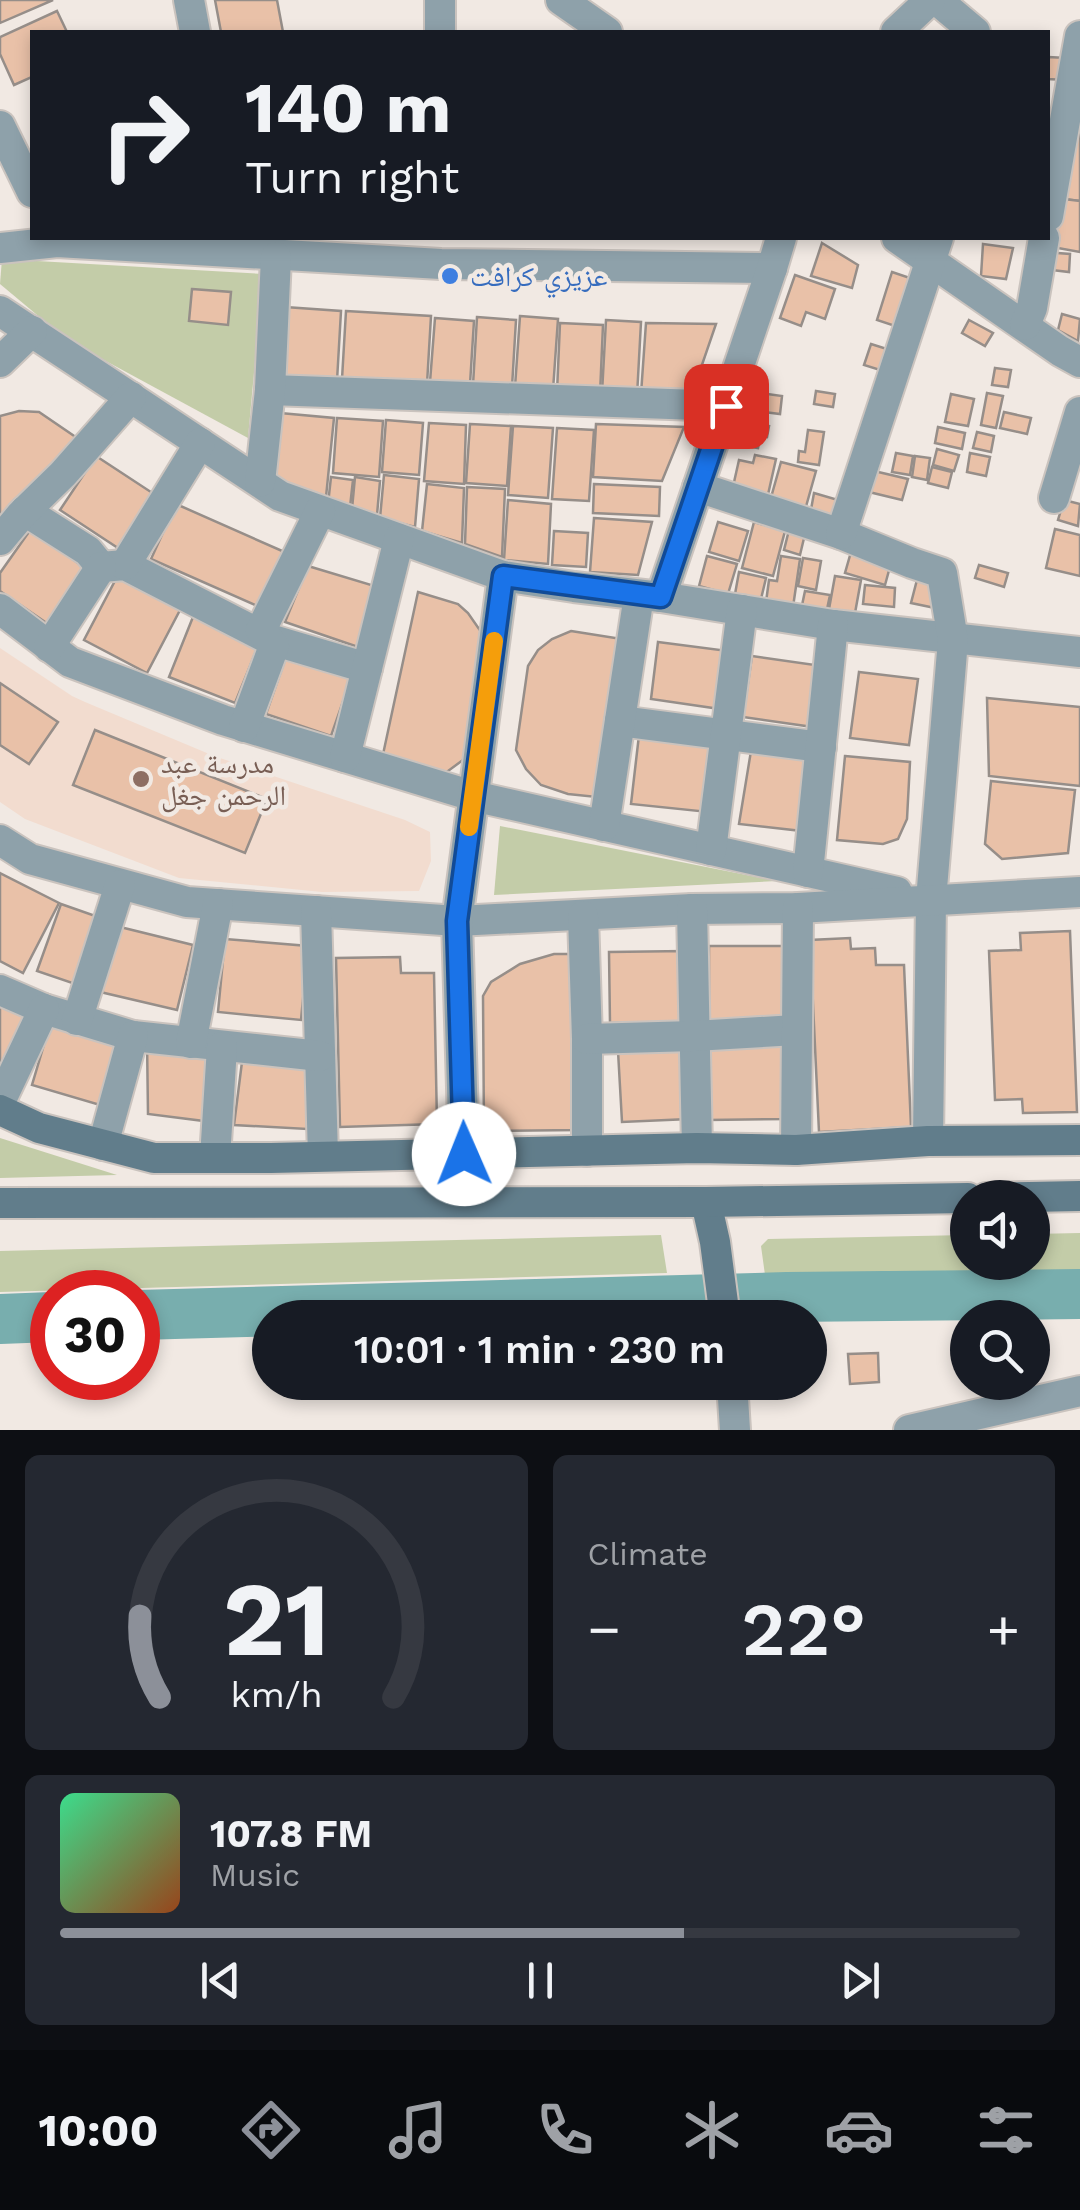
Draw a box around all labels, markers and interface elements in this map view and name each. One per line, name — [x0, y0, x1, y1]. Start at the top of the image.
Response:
text: 140 m — [245, 67, 451, 149]
icon: right — [80, 70, 210, 200]
text: Turn right — [245, 151, 459, 204]
place label: عزيزي كرافت — [470, 260, 607, 299]
marker: عزيزي كرافت — [439, 265, 461, 287]
pin — [684, 364, 769, 449]
icon: arrive — [699, 379, 754, 434]
place label: مدرسة عبد الرحمن جغل — [161, 747, 286, 813]
marker: مدرسة عبد الرحمن جغل — [130, 768, 152, 790]
position arrow — [412, 1102, 516, 1206]
map controls — [950, 1180, 1050, 1400]
button: sound — [950, 1180, 1050, 1280]
speed limit sign: 30 — [30, 1270, 160, 1400]
button: search — [950, 1300, 1050, 1400]
text: 10:01 · 1 min · 230 m — [354, 1328, 725, 1372]
text: Climate — [588, 1535, 708, 1573]
text: 21 — [223, 1558, 330, 1680]
text: 22° — [741, 1585, 866, 1673]
text: − — [588, 1597, 621, 1661]
text: + — [987, 1597, 1020, 1661]
text: km/h — [230, 1674, 322, 1716]
text: 107.8 FM — [210, 1812, 372, 1856]
text: Music — [210, 1856, 300, 1894]
icon: previous — [193, 1953, 248, 2008]
icon: pause — [513, 1953, 568, 2008]
icon: next — [833, 1953, 888, 2008]
icon: directions — [236, 2095, 306, 2165]
icon: music — [383, 2095, 453, 2165]
icon: phone — [530, 2095, 600, 2165]
icon: climate — [677, 2095, 747, 2165]
icon: car — [824, 2095, 894, 2165]
icon: filters — [971, 2095, 1041, 2165]
text: 10:00 — [39, 2104, 159, 2157]

